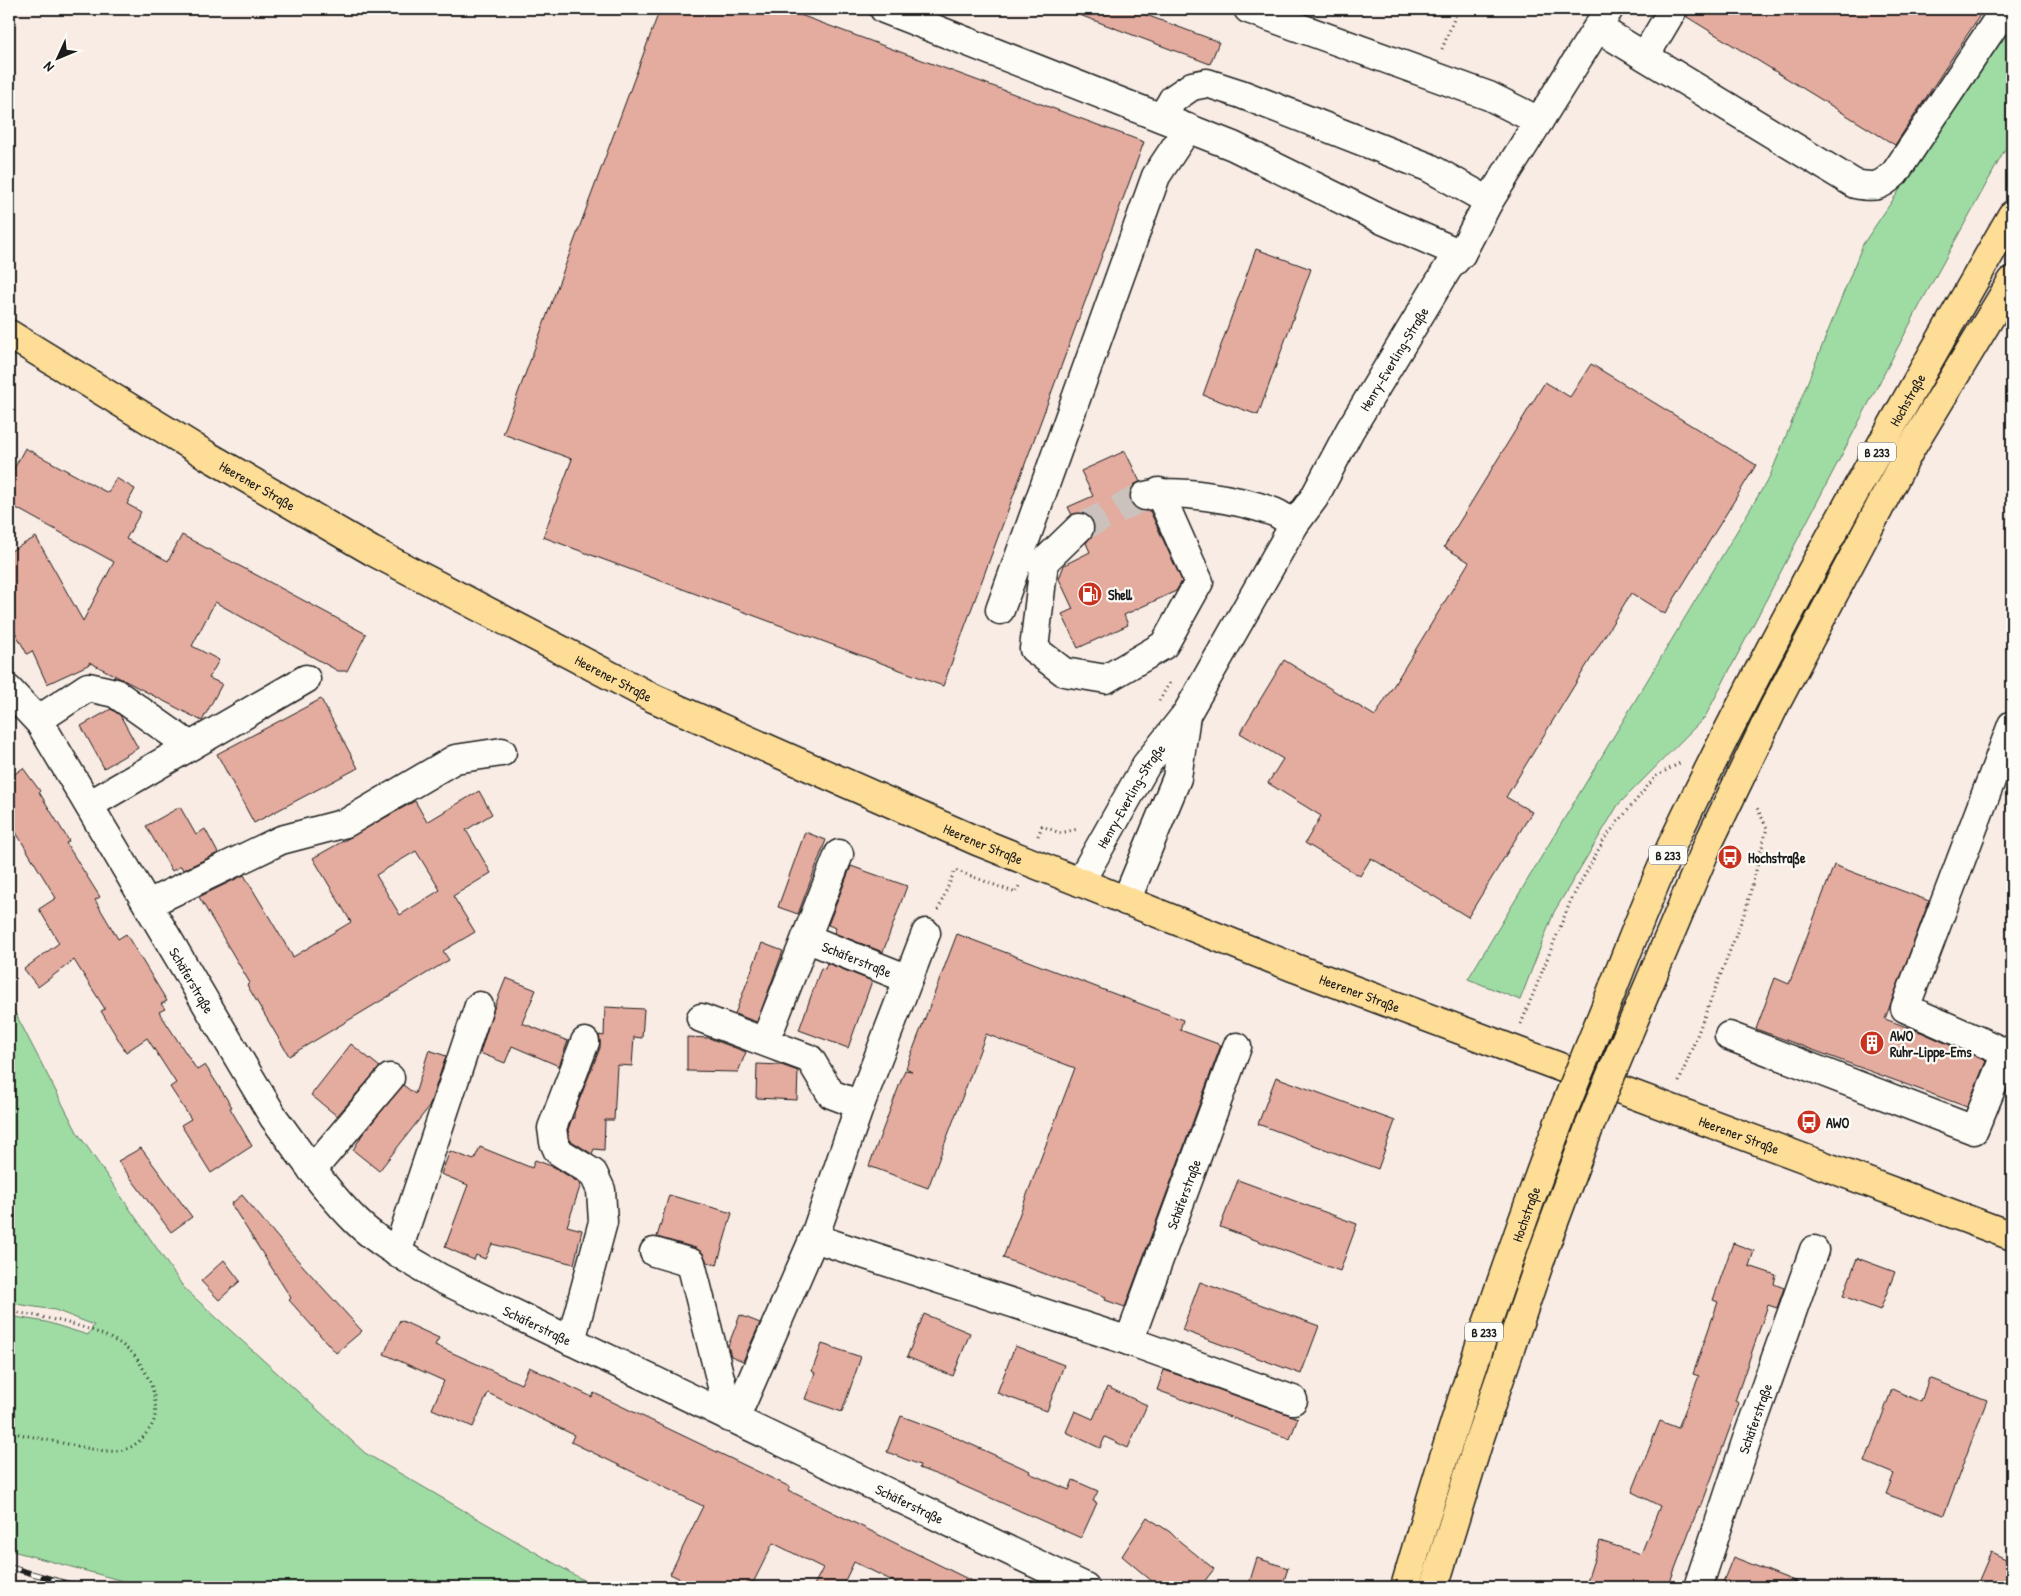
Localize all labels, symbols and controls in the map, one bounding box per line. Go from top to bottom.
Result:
north arrow [32,32,82,82]
text: N [38,58,58,77]
street label: Henry-Everling-Straße [1354,303,1432,414]
street label: Hochstraße [1884,369,1929,429]
road number: B 233 [1858,442,1896,462]
street label: Heerener Straße [217,455,299,514]
fuel station icon: Shell [1077,581,1103,607]
place label: Shell [1108,585,1133,604]
street label: Heerener Straße [572,650,656,706]
street label: Henry-Everling-Straße [1092,739,1169,851]
street label: Heerener Straße [941,818,1026,868]
bus stop icon: Hochstraße [1717,844,1743,870]
road number: B 233 [1649,846,1687,864]
place label: Hochstraße [1748,848,1806,869]
street label: Schäferstraße [819,936,895,981]
street label: Schäferstraße [165,944,219,1017]
street label: Heerener Straße [1317,969,1403,1016]
place label: AWO Ruhr-Lippe-Ems [1890,1026,1972,1063]
building icon: AWO Ruhr-Lippe-Ems [1859,1030,1885,1056]
bus stop icon: AWO [1796,1109,1822,1135]
street label: Heerener Straße [1696,1110,1783,1158]
place label: AWO [1826,1113,1849,1132]
street label: Schäferstraße [1161,1156,1205,1232]
street label: Hochstraße [1507,1183,1544,1244]
street label: Schäferstraße [500,1300,575,1349]
road number: B 233 [1465,1322,1503,1341]
street label: Schäferstraße [1733,1380,1776,1456]
street label: Schäferstraße [873,1479,947,1528]

